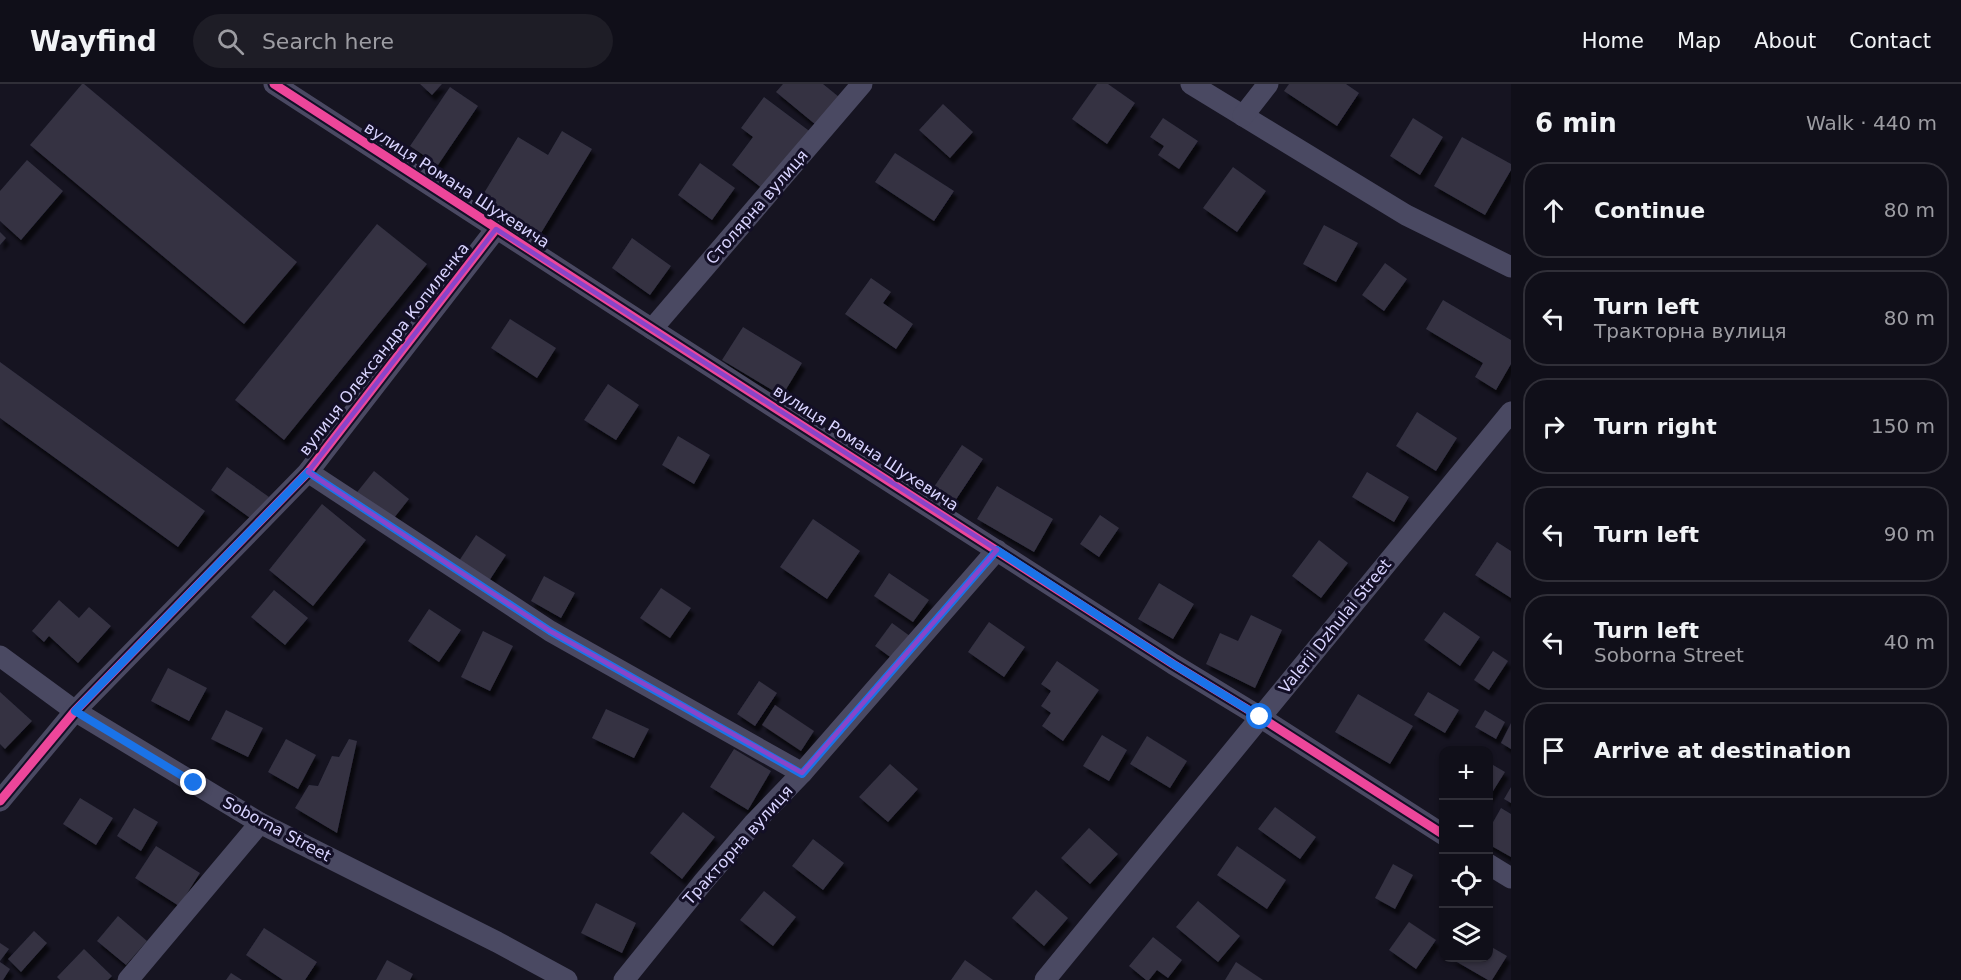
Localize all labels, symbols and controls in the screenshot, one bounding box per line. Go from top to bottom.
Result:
search box [193,14,613,68]
text: Wayfind [30,25,157,58]
icon: search [214,25,247,58]
text: Search here [262,29,394,54]
text: Home [1582,29,1644,53]
text: Map [1677,29,1721,53]
text: About [1754,29,1816,53]
text: Contact [1849,29,1931,53]
text: 6 min [1535,108,1617,138]
text: Walk · 440 m [1806,111,1937,135]
street label: вулиця Романа Шухевича [361,118,553,252]
street label: Столярна вулиця [702,146,812,268]
icon: ahead [1537,194,1570,227]
text: Continue [1594,198,1705,223]
text: 80 m [1884,198,1935,222]
street label: вулиця Олександра Копиленка [295,239,473,459]
text: Turn left [1594,294,1699,319]
icon: left [1537,302,1570,335]
text: 80 m [1884,306,1935,330]
text: Тракторна вулиця [1594,319,1787,343]
street label: вулиця Романа Шухевича [770,381,962,515]
icon: right [1537,410,1570,443]
text: Turn right [1594,414,1717,439]
text: 150 m [1871,414,1935,438]
icon: left [1537,518,1570,551]
text: Turn left [1594,522,1699,547]
text: 90 m [1884,522,1935,546]
street label: Valerii Dzhulai Street [1275,555,1395,697]
text: Turn left [1594,618,1699,643]
icon: left [1537,626,1570,659]
text: 40 m [1884,630,1935,654]
text: Soborna Street [1594,643,1744,667]
route start [1246,703,1272,729]
icon: arrive [1537,734,1570,767]
text: Arrive at destination [1594,738,1851,763]
map controls [1439,746,1493,962]
button: + [1439,746,1493,800]
route end [180,769,206,795]
street label: Тракторна вулиця [679,781,797,909]
street label: Soborna Street [220,792,334,866]
button: − [1439,800,1493,854]
button: locate [1439,854,1493,908]
button: layers [1439,908,1493,962]

